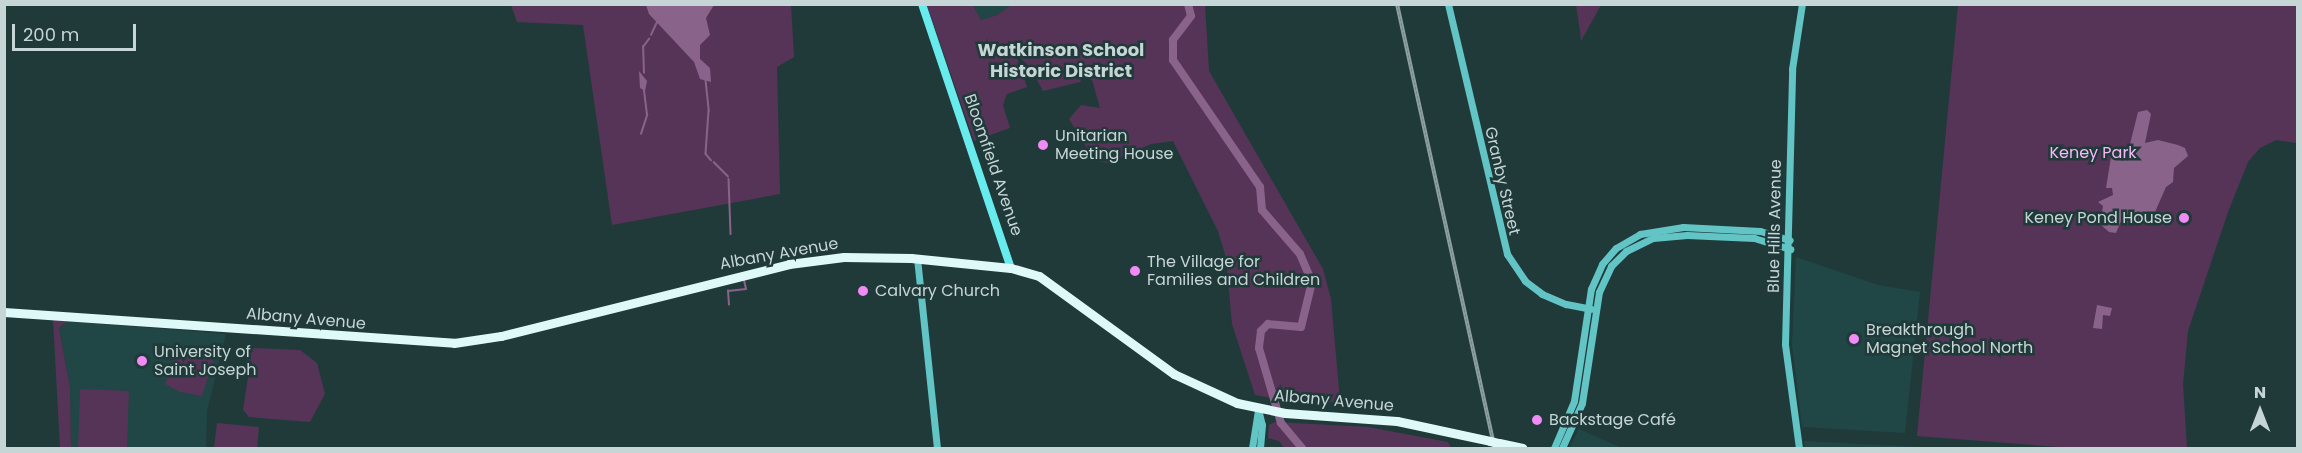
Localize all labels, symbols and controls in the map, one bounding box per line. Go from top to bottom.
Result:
scale bar [15,12,140,50]
text: 200 m [23,22,79,47]
district label: Watkinson School Historic District [978,40,1144,82]
street label: Bloomfield Avenue [960,91,1026,239]
street label: Granby Street [1480,125,1524,237]
place label: Unitarian Meeting House [1055,126,1174,164]
marker: Unitarian Meeting House [1036,138,1050,152]
park label: Keney Park [2049,143,2137,163]
street label: Blue Hills Avenue [1764,159,1786,293]
place label: Keney Pond House [2024,208,2172,228]
marker: Keney Pond House [2177,211,2191,225]
street label: Albany Avenue [718,234,840,274]
place label: The Village for Families and Children [1147,252,1320,290]
marker: The Village for Families and Children [1128,264,1142,278]
place label: Calvary Church [875,281,1000,301]
marker: Calvary Church [856,284,870,298]
street label: Albany Avenue [245,304,367,334]
place label: Breakthrough Magnet School North [1866,320,2033,358]
marker: Breakthrough Magnet School North [1847,332,1861,346]
place label: University of Saint Joseph [154,342,257,380]
marker: University of Saint Joseph [135,354,149,368]
north arrow [2230,381,2290,441]
text: N [2254,381,2266,404]
street label: Albany Avenue [1273,386,1395,416]
place label: Backstage Café [1549,410,1676,430]
marker: Backstage Café [1530,413,1544,427]

